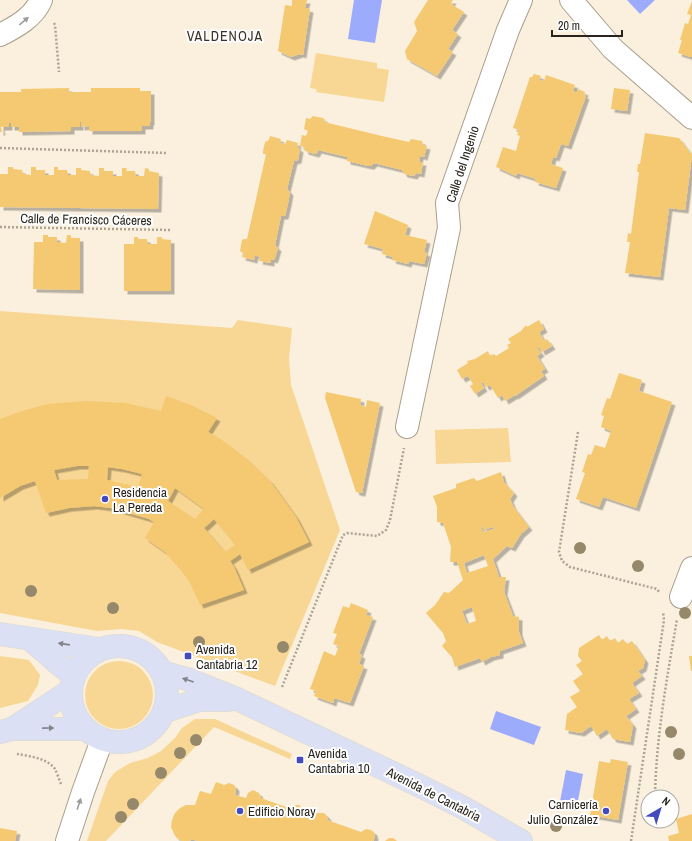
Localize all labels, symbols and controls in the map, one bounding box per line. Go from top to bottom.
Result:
scale bar [552,12,622,38]
one-way arrow [18,16,29,25]
text: 20 m [558,18,580,34]
district label: VALDENOJA [187,27,263,45]
street label: Calle del Ingenio [442,123,483,205]
street label: Calle de Francisco Cáceres [20,210,152,229]
place label: Residencia La Pereda [113,484,167,516]
marker: Residencia La Pereda [100,494,110,504]
one-way arrow [58,641,71,647]
place label: Avenida Cantabria 12 [195,641,258,673]
marker: Avenida Cantabria 12 [183,651,193,661]
one-way arrow [181,676,193,682]
one-way arrow [42,725,55,731]
place label: Avenida Cantabria 10 [307,745,370,777]
marker: Avenida Cantabria 10 [295,755,305,765]
street label: Avenida de Cantabria [383,763,484,826]
north arrow [640,789,680,829]
text: N [659,794,673,809]
place label: Carnicería Julio González [527,796,598,828]
one-way arrow [76,798,82,810]
place label: Edificio Noray [248,803,316,820]
marker: Edificio Noray [235,806,245,816]
marker: Carnicería Julio González [601,806,611,816]

